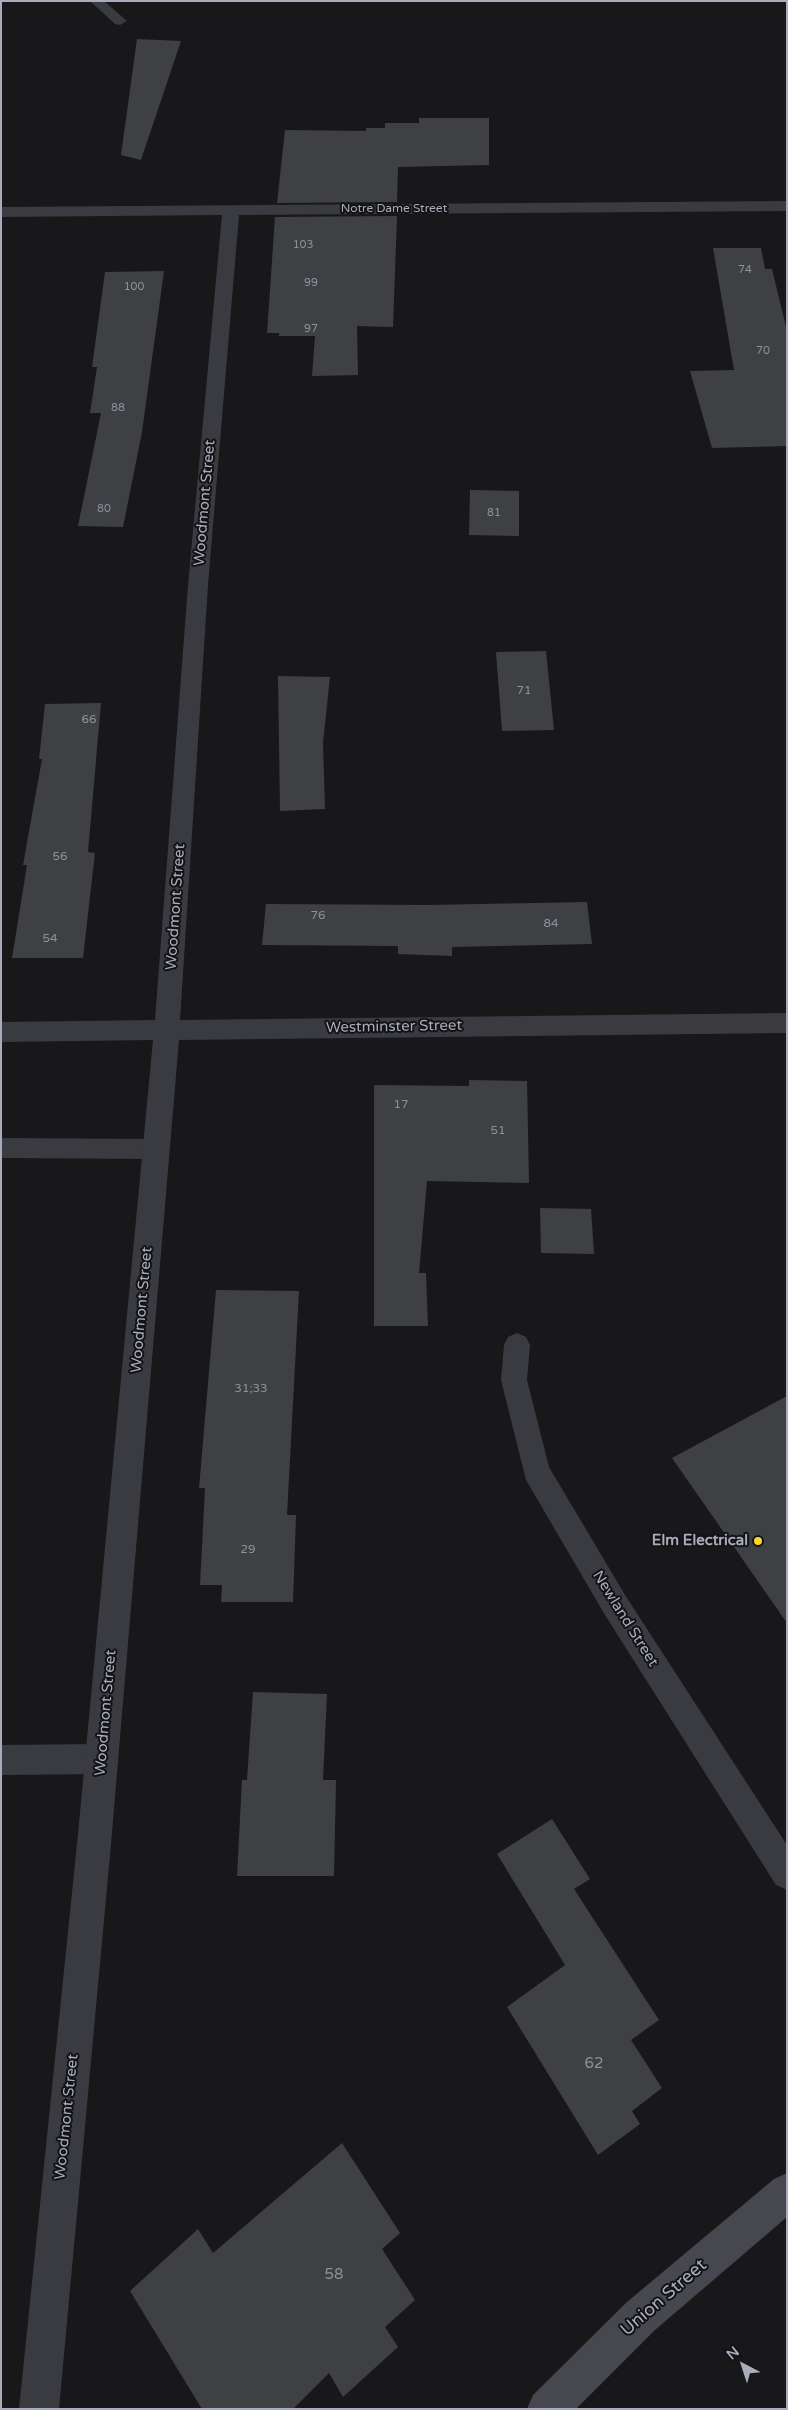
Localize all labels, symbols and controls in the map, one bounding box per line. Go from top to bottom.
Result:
street label: Notre Dame Street [341,202,447,216]
house number: 103 [293,238,313,252]
house number: 74 [738,263,752,277]
house number: 99 [304,276,318,290]
house number: 100 [124,280,144,294]
house number: 97 [304,322,318,336]
house number: 70 [756,344,770,358]
house number: 88 [111,401,125,415]
street label: Woodmont Street [191,439,219,567]
house number: 80 [97,502,111,516]
house number: 81 [487,506,501,520]
house number: 71 [516,684,532,698]
house number: 66 [81,713,97,727]
street label: Woodmont Street [163,843,189,971]
house number: 56 [52,850,68,864]
house number: 76 [310,909,326,923]
house number: 84 [543,917,559,931]
house number: 54 [42,932,58,946]
street label: Westminster Street [326,1017,462,1037]
house number: 17 [393,1098,409,1112]
house number: 51 [490,1124,506,1138]
street label: Woodmont Street [128,1246,156,1374]
house number: 31;33 [234,1382,268,1396]
place label: Elm Electrical [652,1532,748,1550]
marker: Elm Electrical [752,1535,764,1547]
house number: 29 [240,1543,256,1557]
street label: Newland Street [588,1568,662,1670]
street label: Woodmont Street [92,1649,120,1777]
street label: Woodmont Street [51,2053,83,2181]
house number: 62 [585,2055,603,2073]
street label: Union Street [617,2255,711,2341]
house number: 58 [325,2266,343,2284]
north arrow [718,2340,768,2390]
text: N [723,2343,743,2363]

